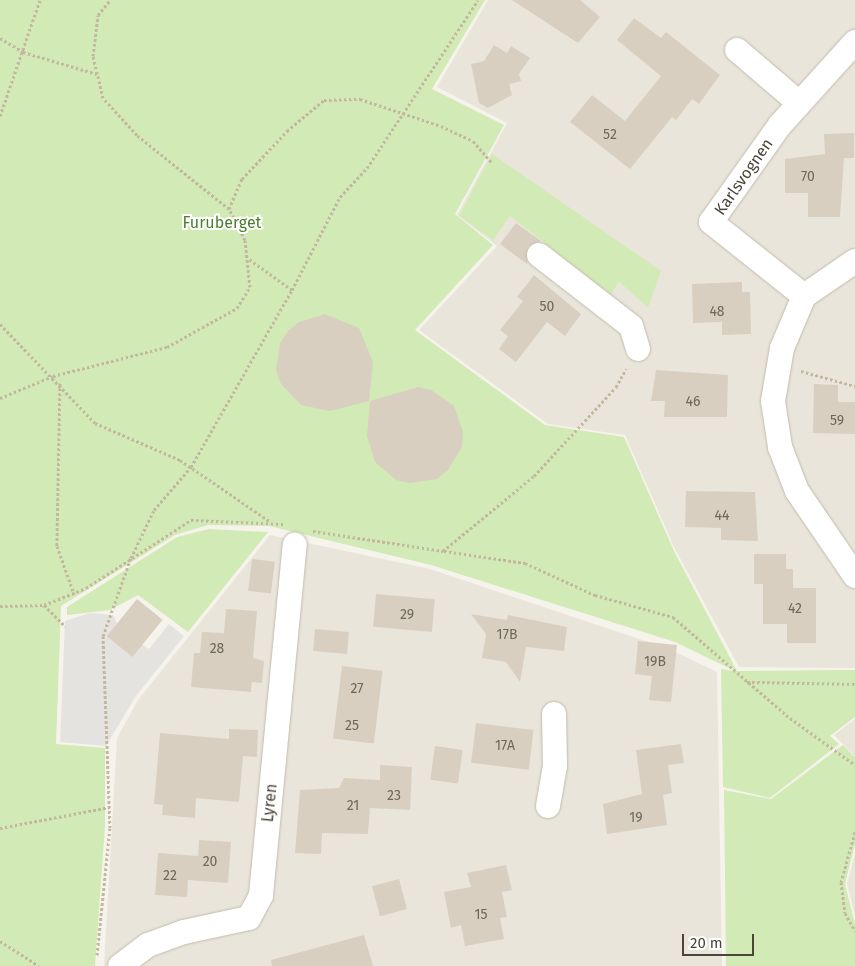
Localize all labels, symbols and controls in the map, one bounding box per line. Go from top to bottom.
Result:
house number: 52 [603,127,617,143]
street label: Karlsvognen [711,135,777,219]
house number: 70 [801,169,815,185]
park label: Furuberget [183,213,261,233]
house number: 50 [540,299,554,315]
house number: 48 [709,304,725,320]
house number: 46 [686,394,700,410]
house number: 59 [830,413,844,429]
house number: 44 [715,508,729,524]
house number: 42 [788,601,802,617]
house number: 29 [400,607,414,623]
house number: 17B [497,627,517,643]
house number: 28 [210,641,224,657]
house number: 19B [644,654,666,670]
house number: 27 [350,681,364,697]
house number: 25 [345,718,359,734]
house number: 17A [495,738,515,754]
street label: Lyren [258,783,282,823]
house number: 23 [387,788,401,804]
house number: 21 [347,798,359,814]
house number: 19 [629,810,643,826]
house number: 20 [203,854,217,870]
house number: 22 [163,868,177,884]
house number: 15 [474,907,488,923]
scale bar [685,924,758,956]
text: 20 m [690,934,723,952]

